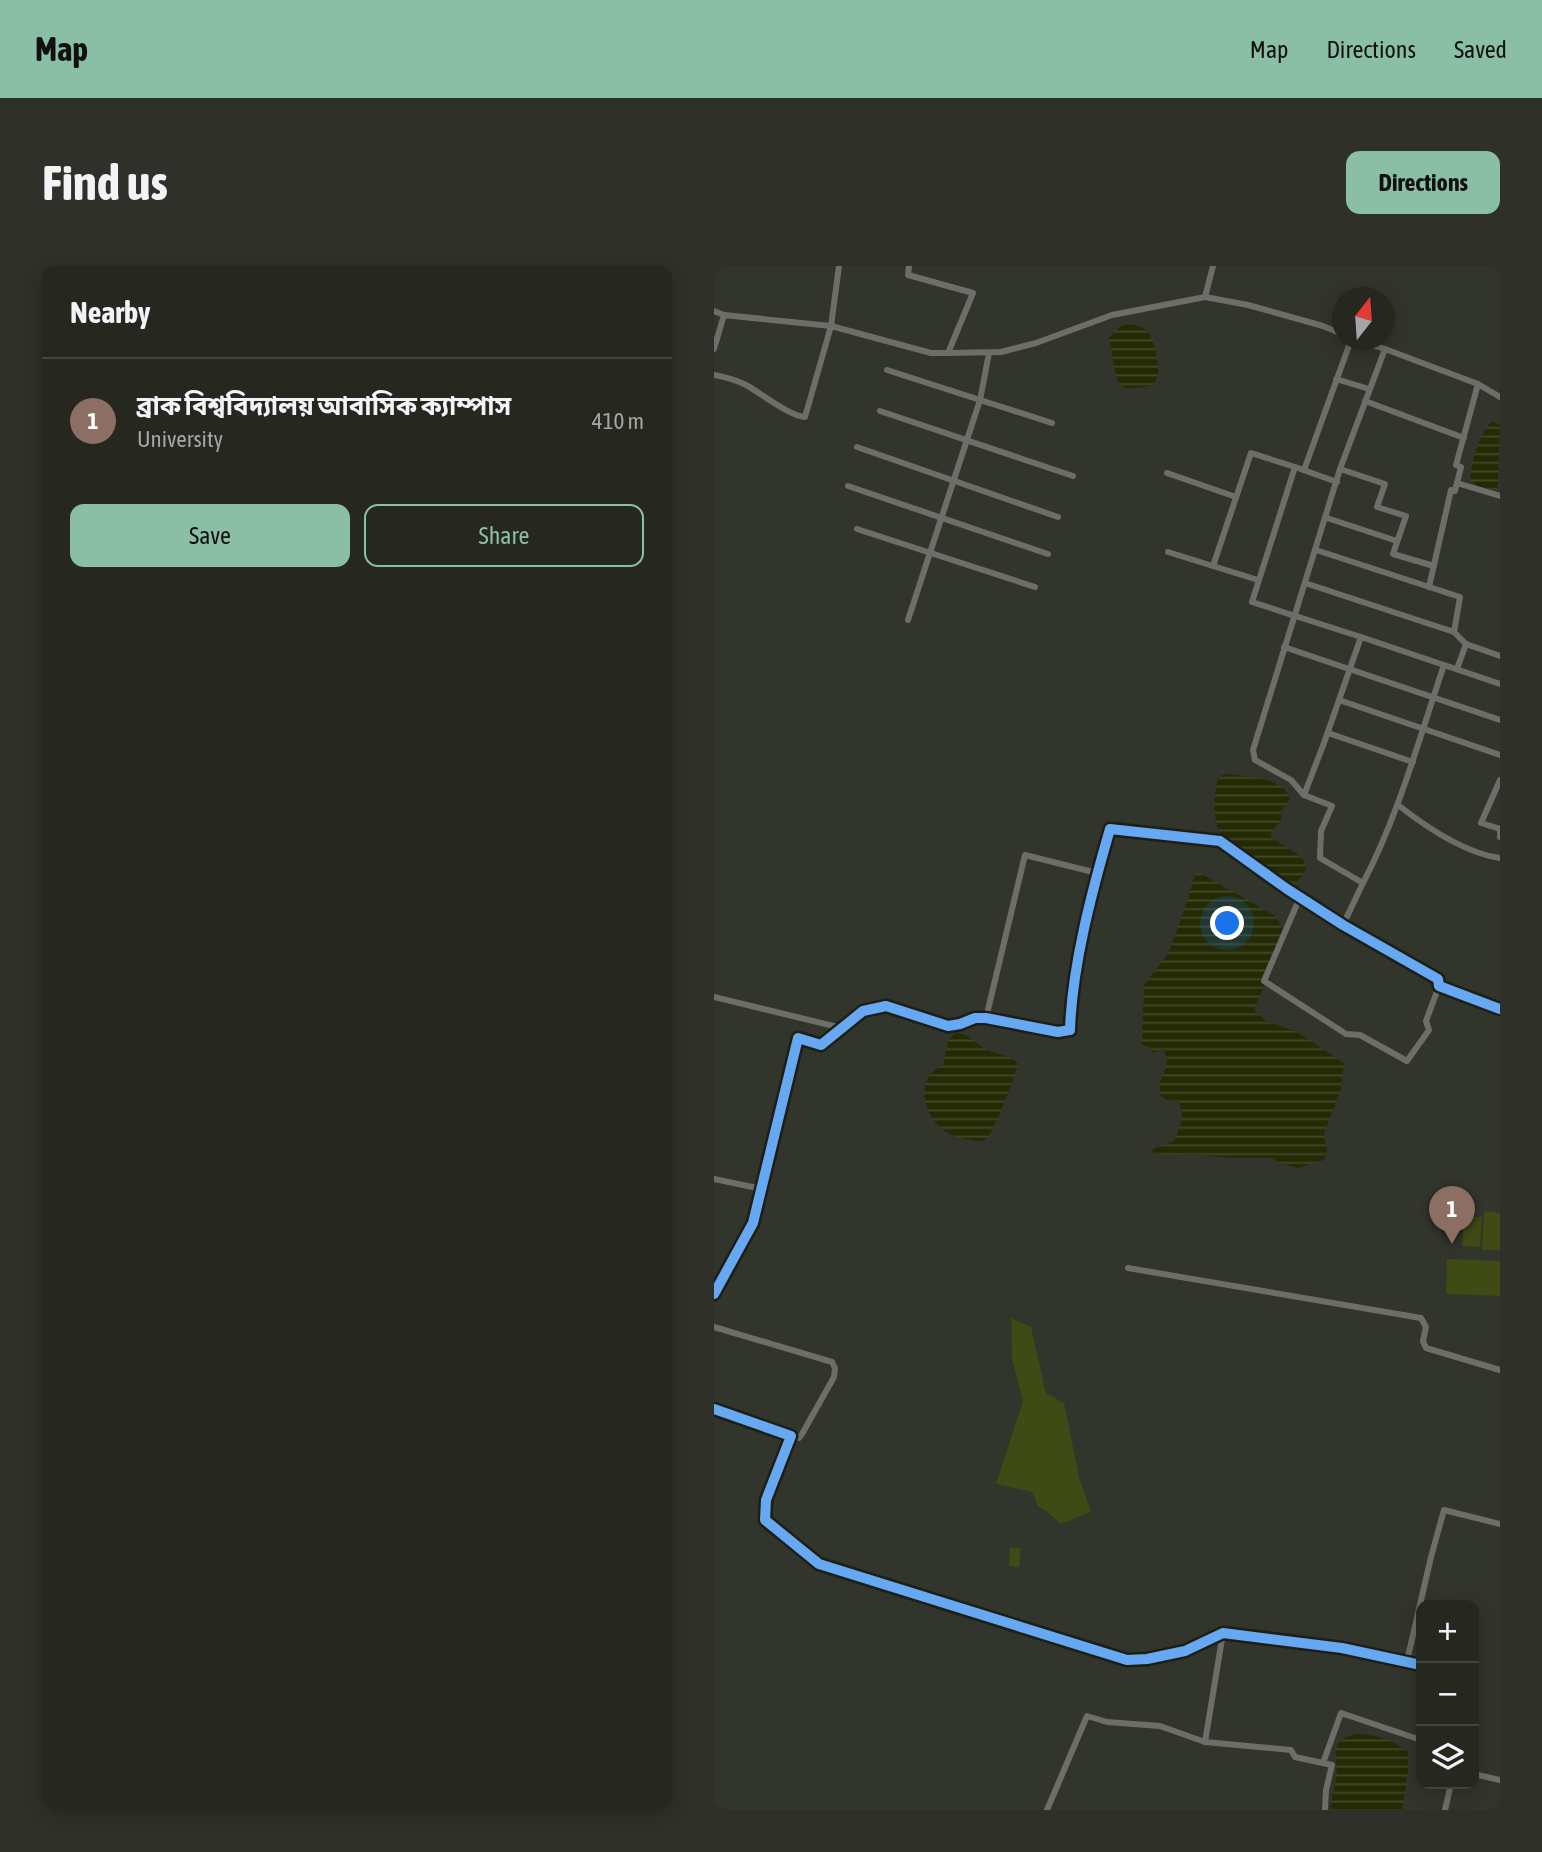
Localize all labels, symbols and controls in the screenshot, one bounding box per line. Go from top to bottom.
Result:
text: Map [35,30,88,68]
text: Map [1250,36,1288,63]
text: Directions [1326,36,1416,63]
text: Saved [1454,36,1507,63]
button: Directions [1346,151,1500,214]
text: Find us [42,154,168,210]
north arrow [1332,287,1395,350]
text: Nearby [70,295,150,329]
text: ব্রাক বিশ্ববিদ্যালয় আবাসিক ক্যাম্পাস [137,391,511,421]
text: 1 [88,408,98,434]
text: 410 m [592,408,644,434]
text: University [137,426,223,452]
button: Save [70,504,350,567]
button: Share [364,504,644,567]
your location [1210,906,1244,940]
pin: 1 [1429,1186,1475,1244]
map controls [1416,1600,1479,1789]
button: + [1416,1600,1479,1663]
button: − [1416,1663,1479,1726]
button: layers [1416,1726,1479,1789]

